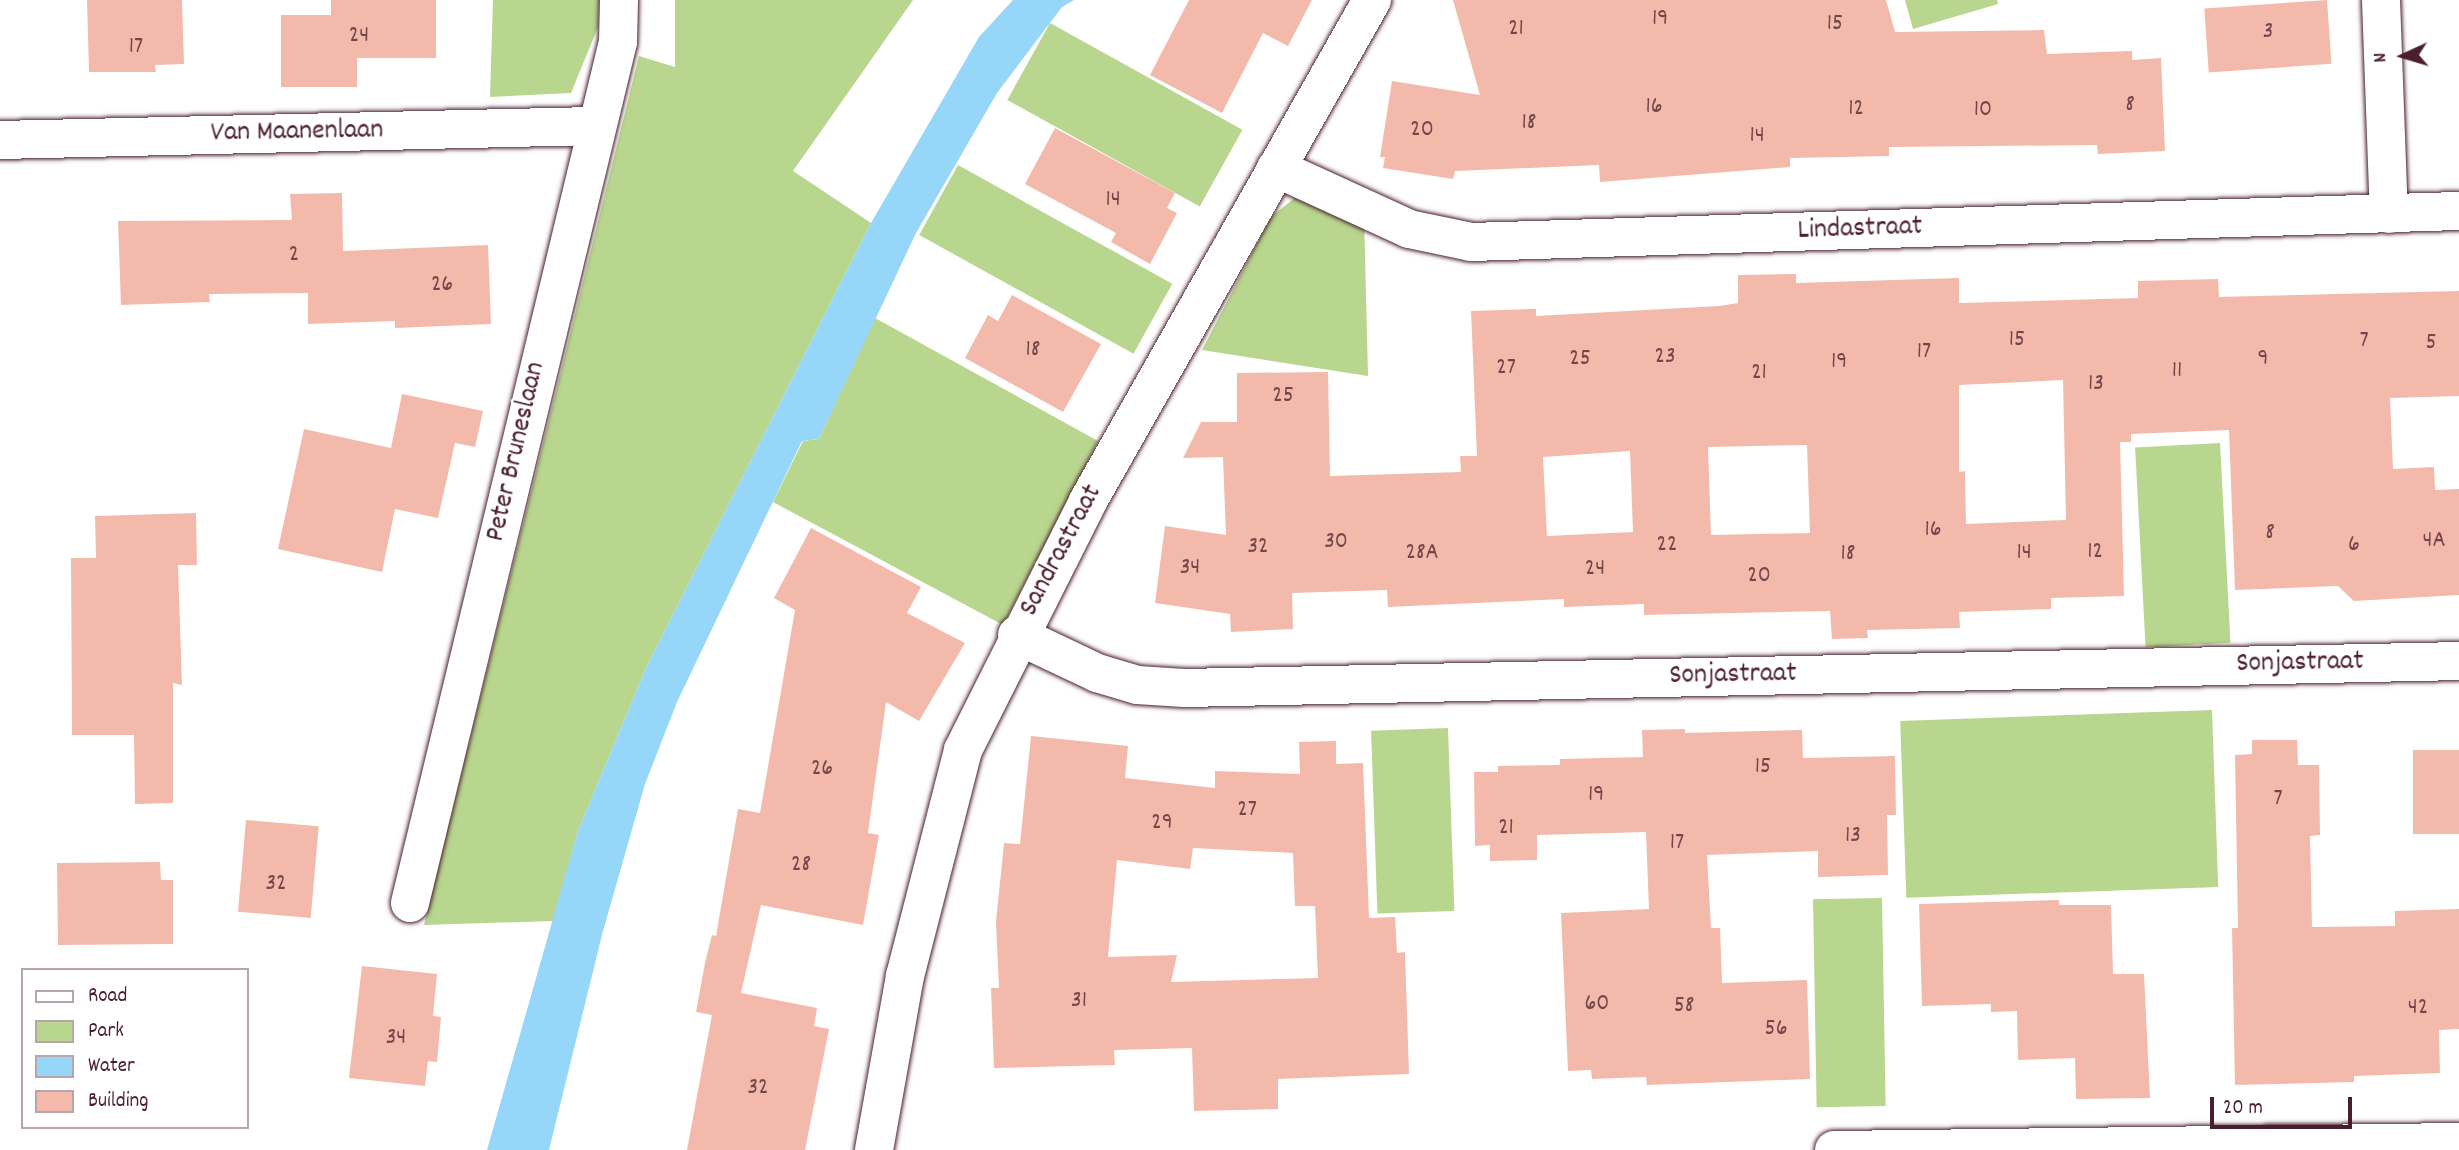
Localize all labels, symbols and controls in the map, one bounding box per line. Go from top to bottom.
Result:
house number: 19 [1652,6,1668,34]
house number: 15 [1827,11,1843,39]
house number: 21 [1508,16,1524,44]
house number: 3 [2263,19,2273,47]
north arrow [2368,21,2438,91]
house number: 24 [349,23,369,51]
house number: 17 [129,34,143,62]
text: N [2368,52,2395,63]
house number: 8 [2125,92,2135,120]
house number: 16 [1645,94,1663,122]
house number: 12 [1848,96,1864,124]
house number: 10 [1974,97,1992,125]
house number: 18 [1522,110,1536,138]
street label: Van Maanenlaan [210,115,384,151]
house number: 20 [1410,117,1434,145]
house number: 14 [1749,123,1765,151]
house number: 14 [1105,187,1121,215]
street label: Lindastraat [1797,211,1923,249]
house number: 2 [289,242,299,270]
house number: 26 [431,272,453,300]
house number: 15 [2009,327,2025,355]
house number: 7 [2359,328,2369,356]
house number: 5 [2425,330,2437,358]
house number: 18 [1026,337,1040,365]
house number: 17 [1917,339,1931,367]
house number: 23 [1654,344,1676,372]
house number: 25 [1569,346,1591,374]
house number: 9 [2258,346,2268,374]
house number: 19 [1831,349,1847,377]
house number: 27 [1496,355,1516,383]
house number: 11 [2172,358,2182,386]
street label: Peter Bruneslaan [480,359,554,545]
house number: 21 [1751,360,1767,388]
house number: 13 [2088,371,2104,399]
house number: 25 [1272,383,1294,411]
street label: Sandrastraat [1013,479,1111,623]
house number: 16 [1924,517,1942,545]
house number: 8 [2265,520,2275,548]
house number: 4A [2422,528,2446,556]
house number: 30 [1324,529,1348,557]
house number: 22 [1657,532,1677,560]
house number: 6 [2348,532,2360,560]
house number: 32 [1247,534,1269,562]
house number: 12 [2087,539,2103,567]
house number: 28A [1405,540,1439,568]
house number: 14 [2016,540,2032,568]
house number: 18 [1841,541,1855,569]
house number: 34 [1180,555,1200,583]
house number: 24 [1585,556,1605,584]
house number: 20 [1747,563,1771,591]
street label: Sonjastraat [2236,646,2364,682]
street label: Sonjastraat [1669,658,1797,694]
house number: 15 [1755,754,1771,782]
house number: 26 [811,756,833,784]
house number: 19 [1588,782,1604,810]
house number: 7 [2273,786,2283,814]
house number: 27 [1237,797,1257,825]
house number: 29 [1151,810,1173,838]
house number: 21 [1498,815,1514,843]
house number: 13 [1845,823,1861,851]
house number: 17 [1670,830,1684,858]
house number: 28 [791,852,811,880]
house number: 32 [265,871,287,899]
legend [21,968,248,1129]
text: Road [88,982,127,1012]
house number: 31 [1071,988,1087,1016]
house number: 60 [1585,991,1609,1019]
house number: 58 [1674,993,1694,1021]
house number: 42 [2408,995,2428,1023]
house number: 56 [1765,1016,1787,1044]
text: Park [88,1017,124,1047]
house number: 34 [386,1025,406,1053]
text: Water [88,1052,135,1082]
house number: 32 [747,1075,769,1103]
scale bar [2214,1084,2356,1128]
text: Building [88,1087,148,1117]
text: 20 m [2223,1094,2263,1124]

